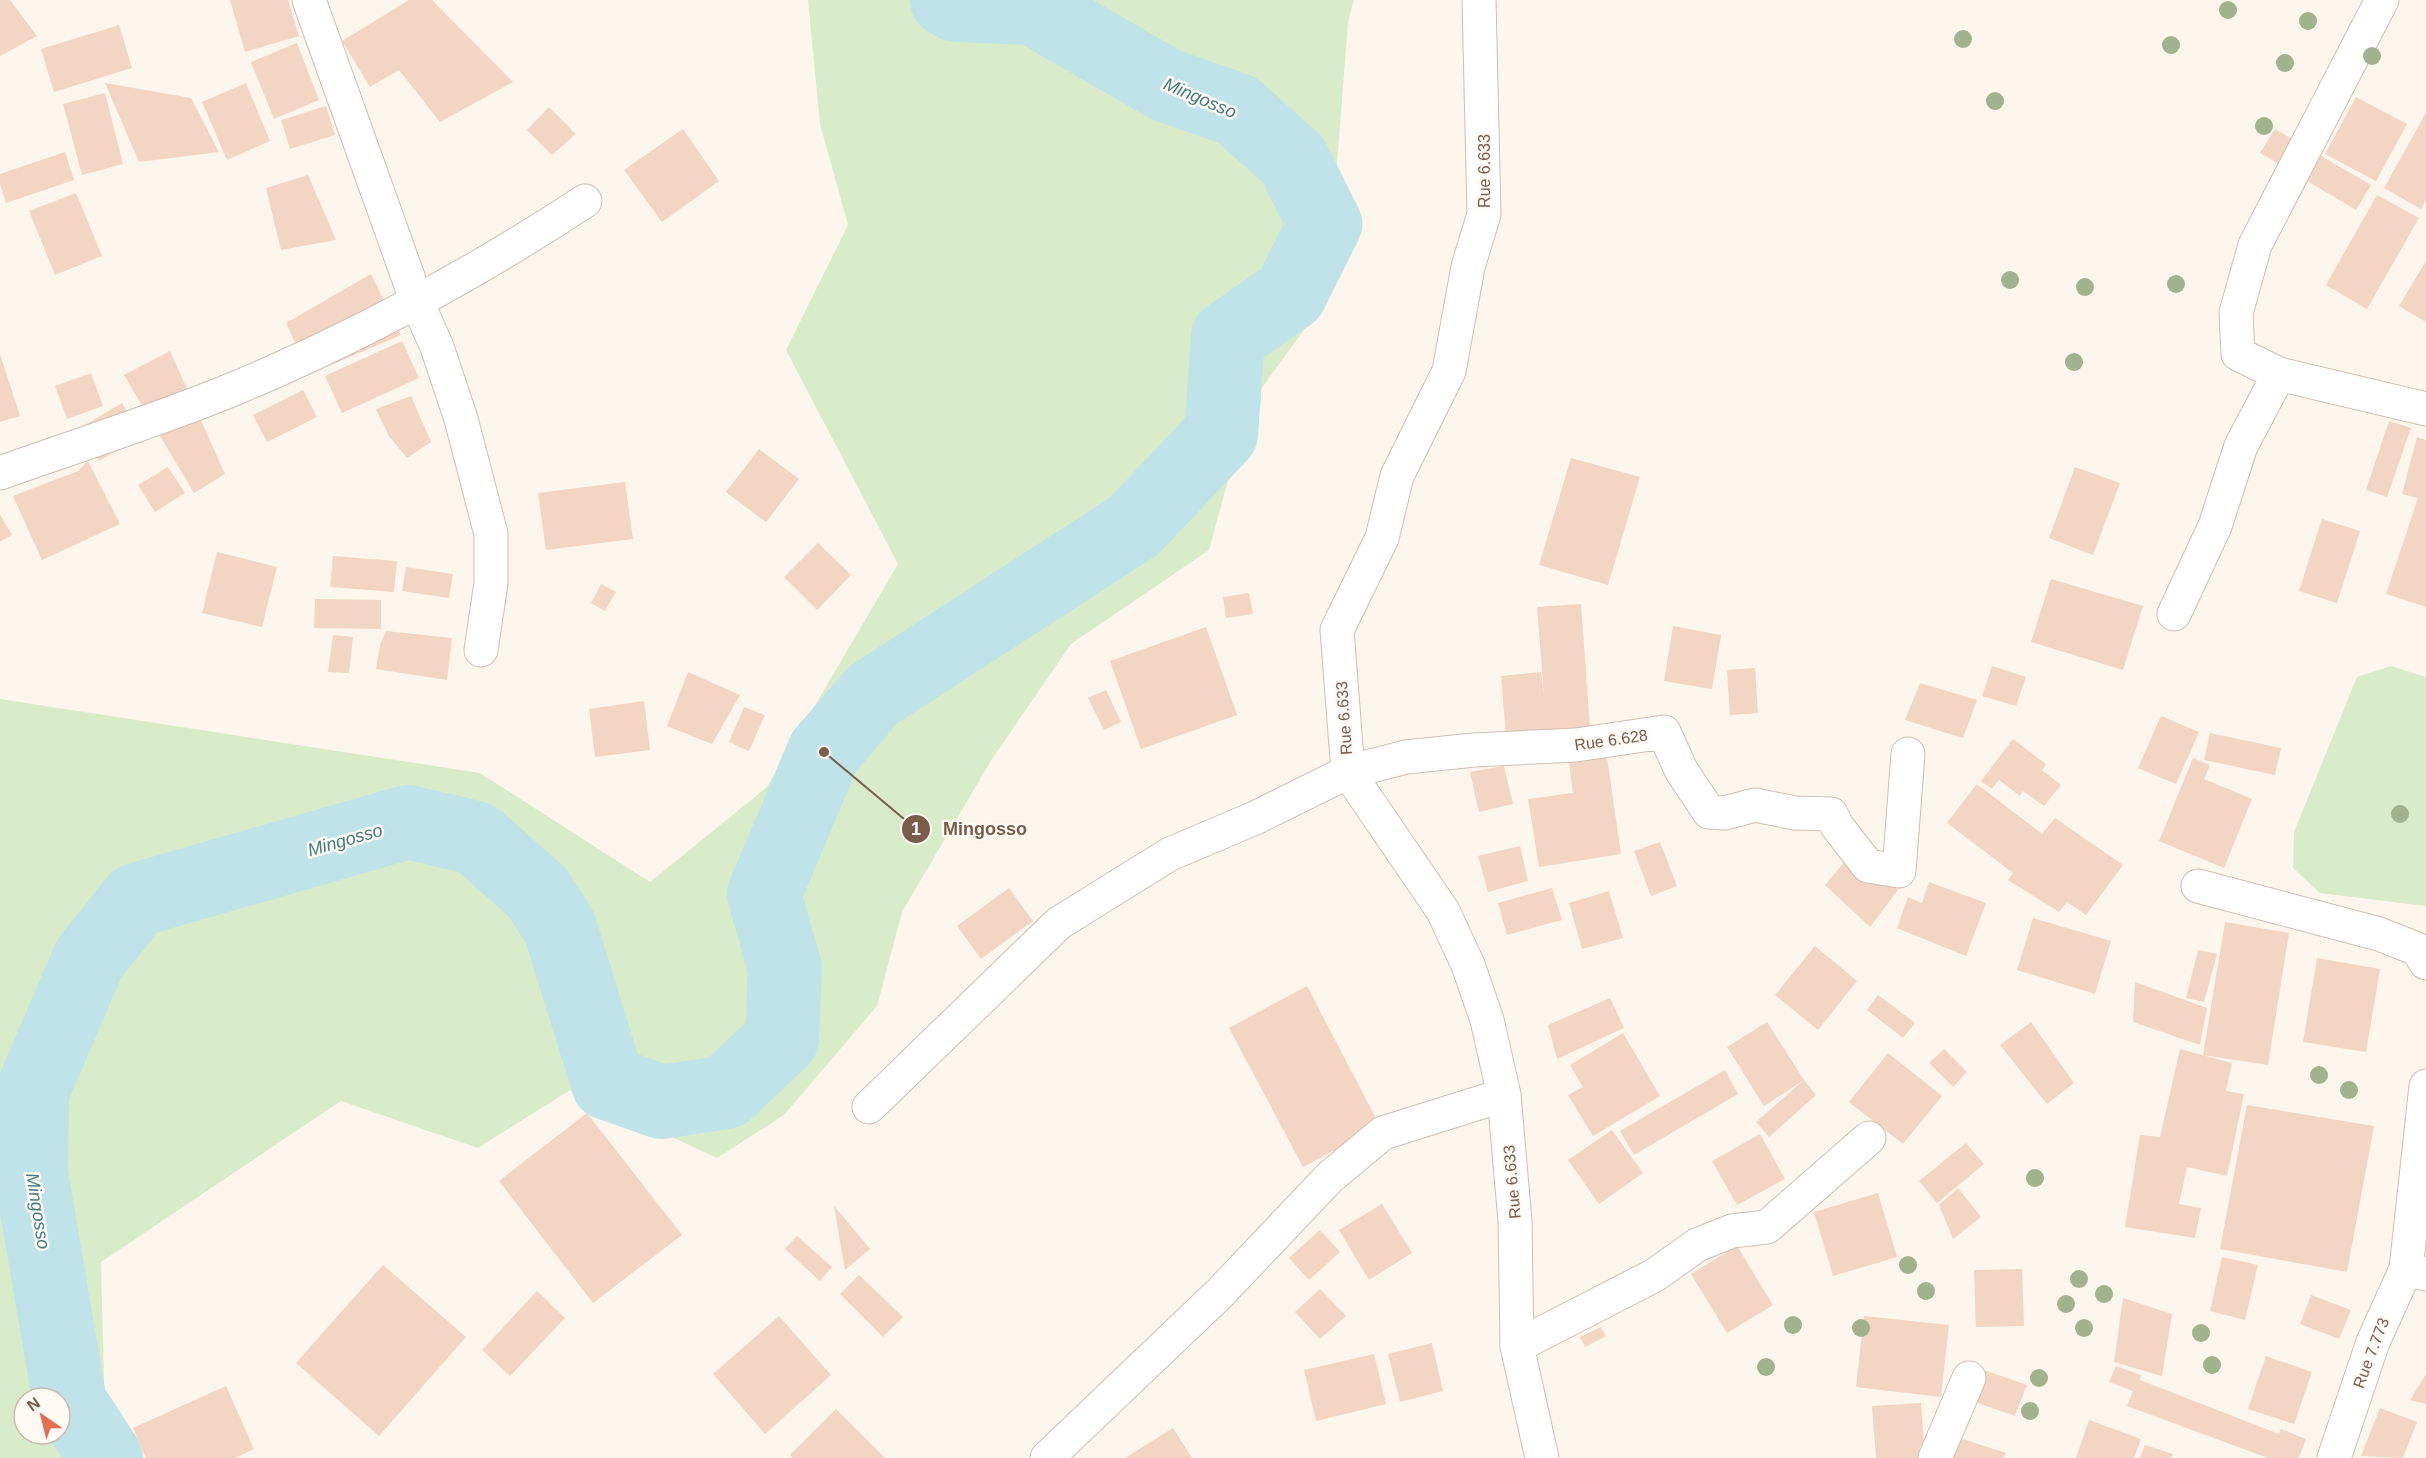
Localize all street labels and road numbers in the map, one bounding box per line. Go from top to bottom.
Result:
street label: Rue 6.633 [1476,134,1493,208]
street label: Rue 6.633 [1333,680,1355,755]
street label: Rue 6.628 [1573,726,1649,754]
street label: Rue 6.633 [1500,1144,1524,1220]
street label: Rue 7.773 [2350,1315,2392,1391]

